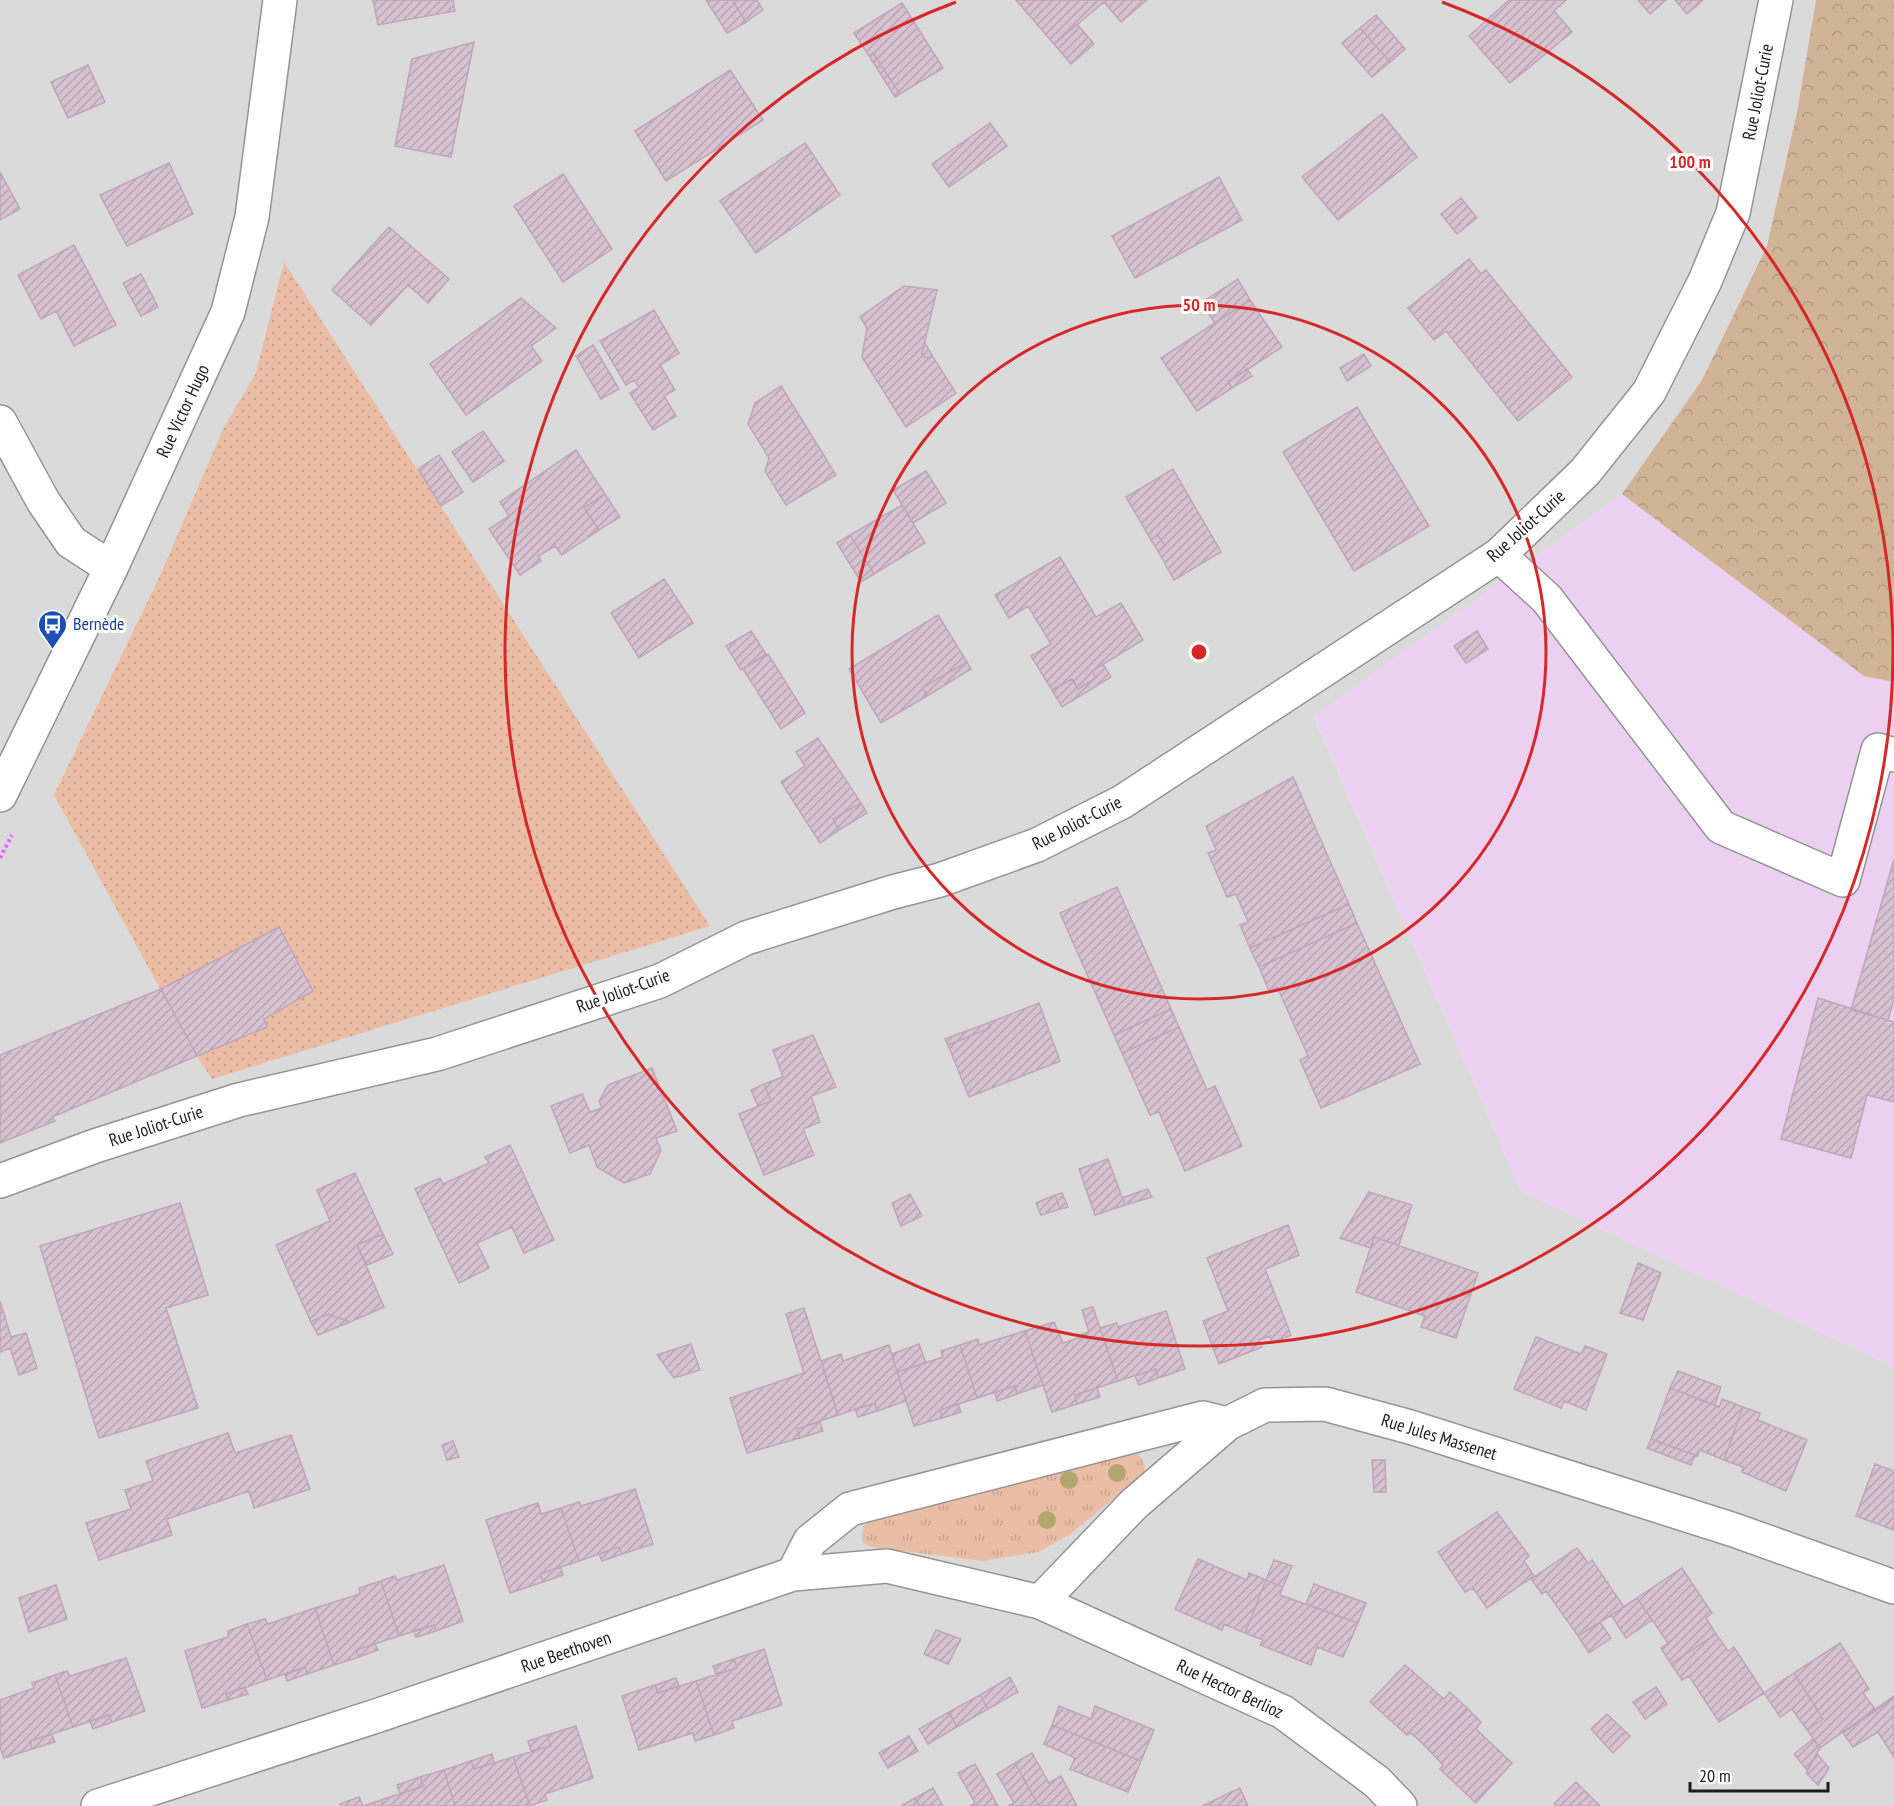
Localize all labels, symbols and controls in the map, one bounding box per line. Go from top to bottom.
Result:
street label: Rue Joliot-Curie [1737,42,1778,142]
text: 100 m [1669,150,1711,173]
text: 50 m [1183,293,1215,316]
street label: Rue Victor Hugo [151,360,214,461]
street label: Rue Joliot-Curie [1482,484,1570,567]
bus stop icon: Bernède [36,608,68,650]
place label: Bernède [73,612,124,635]
centre of rings [1189,642,1209,662]
street label: Rue Joliot-Curie [1028,790,1125,855]
street label: Rue Joliot-Curie [573,963,673,1018]
street label: Rue Joliot-Curie [106,1100,206,1152]
street label: Rue Jules Massenet [1378,1408,1500,1465]
street label: Rue Beethoven [518,1625,614,1678]
street label: Rue Hector Berlioz [1173,1654,1287,1723]
scale bar [1690,1755,1828,1793]
text: 20 m [1699,1764,1731,1787]

